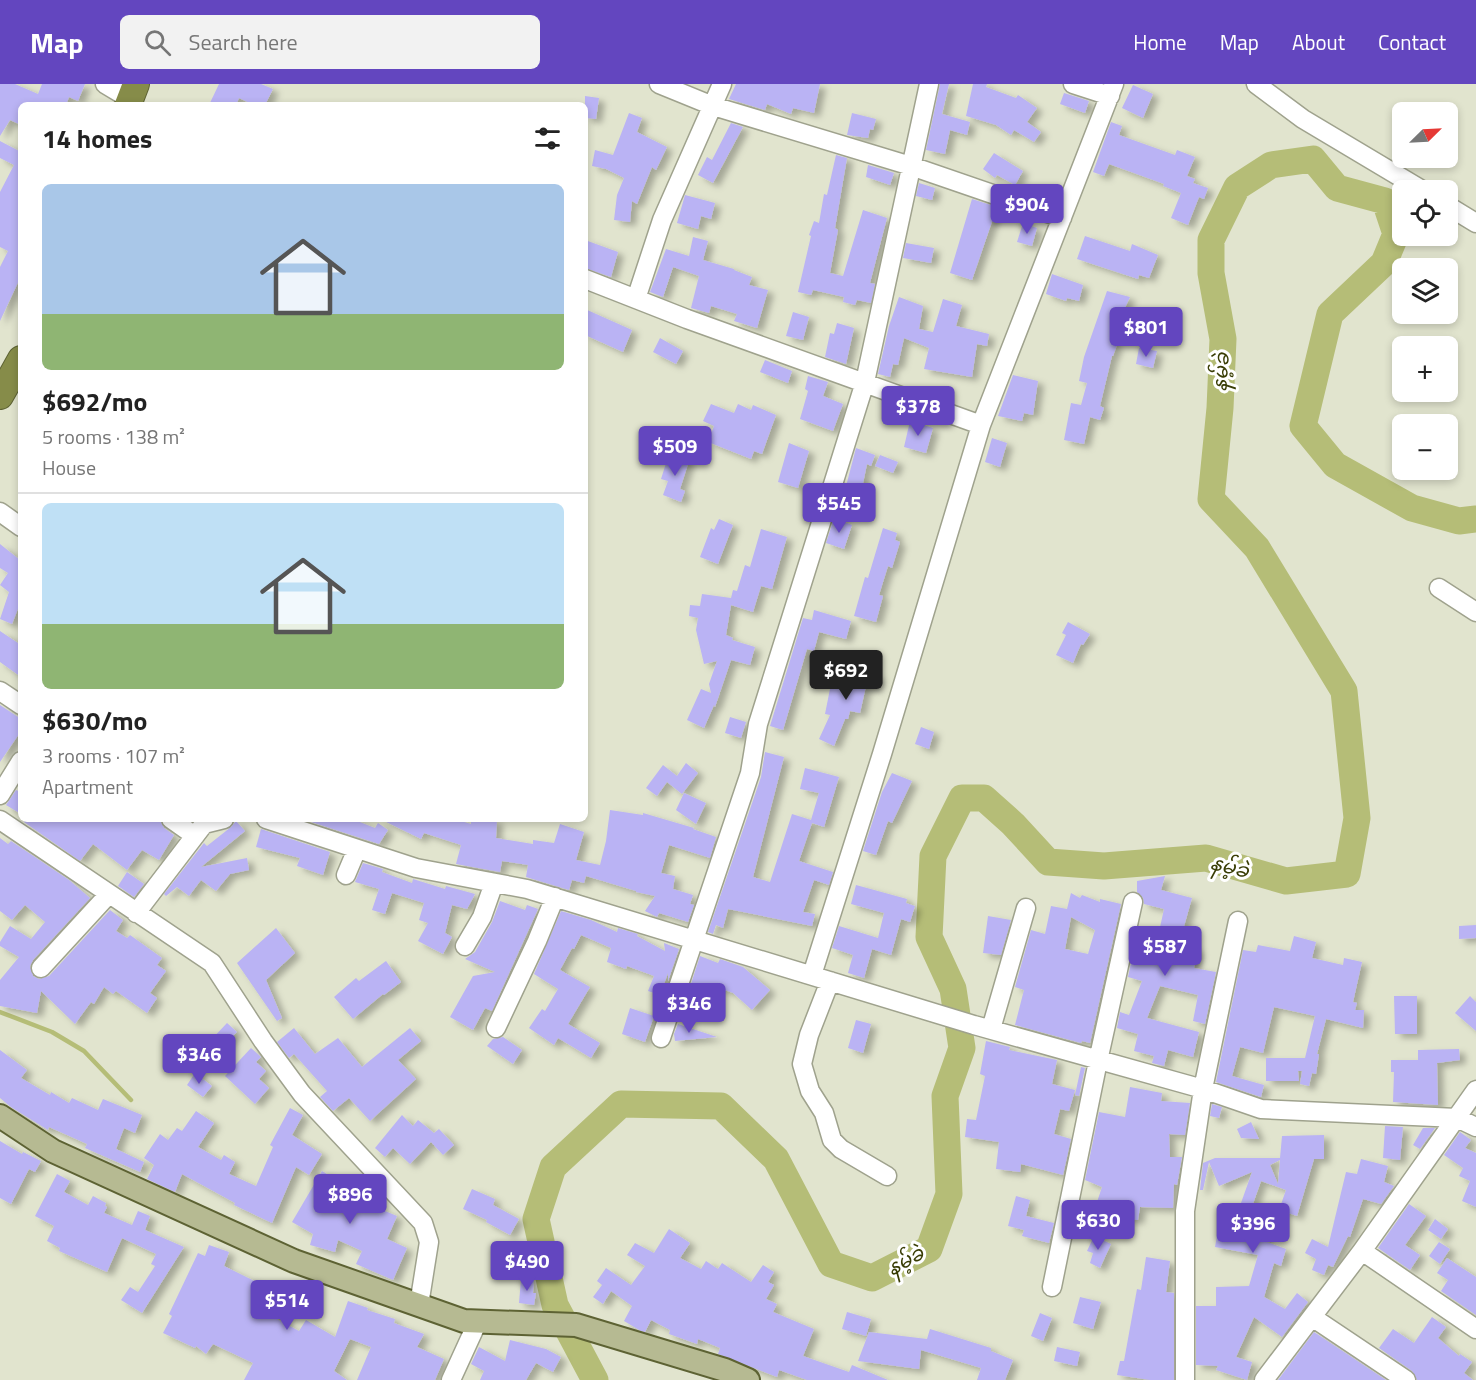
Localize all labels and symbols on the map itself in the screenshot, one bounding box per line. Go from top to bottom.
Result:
north arrow [1392,102,1458,168]
pin: $904 [991,184,1063,235]
pin: $801 [1110,307,1182,358]
water label: နမ့်ခဲ [1203,350,1239,392]
pin: $378 [882,386,954,437]
pin: $509 [639,426,711,477]
pin: $545 [803,483,875,534]
pin: $692 [810,650,882,701]
water label: နမ့်ခဲ [1207,846,1254,888]
pin: $587 [1129,926,1201,977]
pin: $346 [653,983,725,1034]
pin: $346 [163,1034,235,1085]
pin: $896 [314,1174,386,1225]
pin: $630 [1062,1200,1134,1251]
pin: $396 [1217,1203,1289,1254]
water label: နမ့်ခဲ [881,1236,932,1285]
pin: $490 [491,1241,563,1292]
pin: $514 [251,1280,323,1331]

